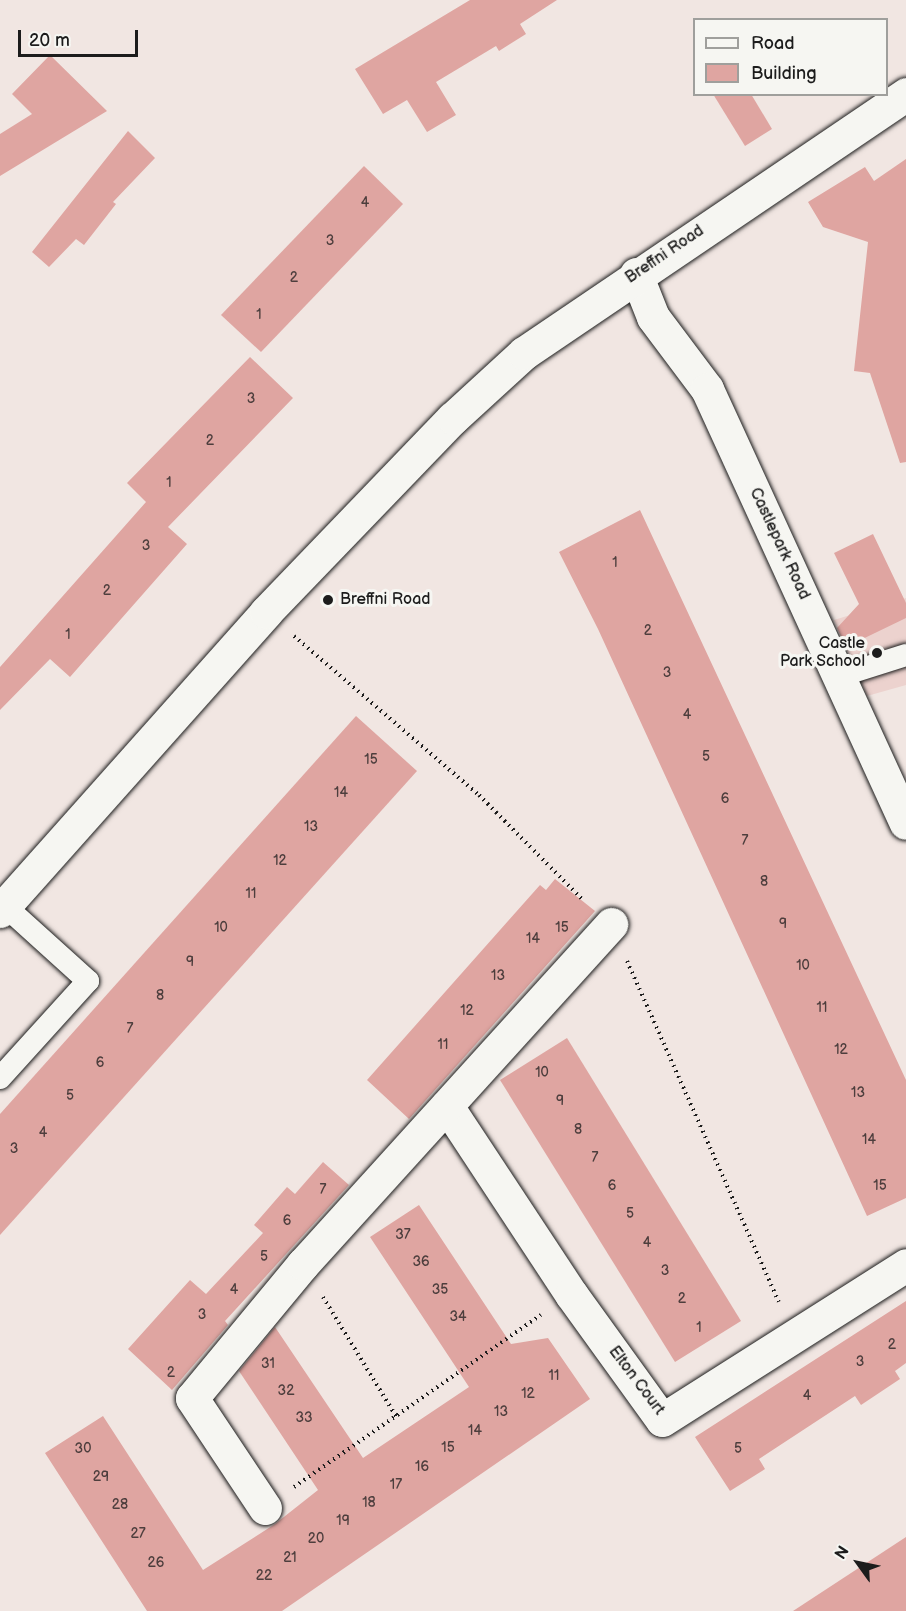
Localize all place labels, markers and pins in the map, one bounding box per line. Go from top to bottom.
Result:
place label: Breffni Road [340,590,430,610]
marker: Breffni Road [321,593,335,607]
place label: Castle Park School [780,634,865,672]
marker: Castle Park School [870,646,884,660]

